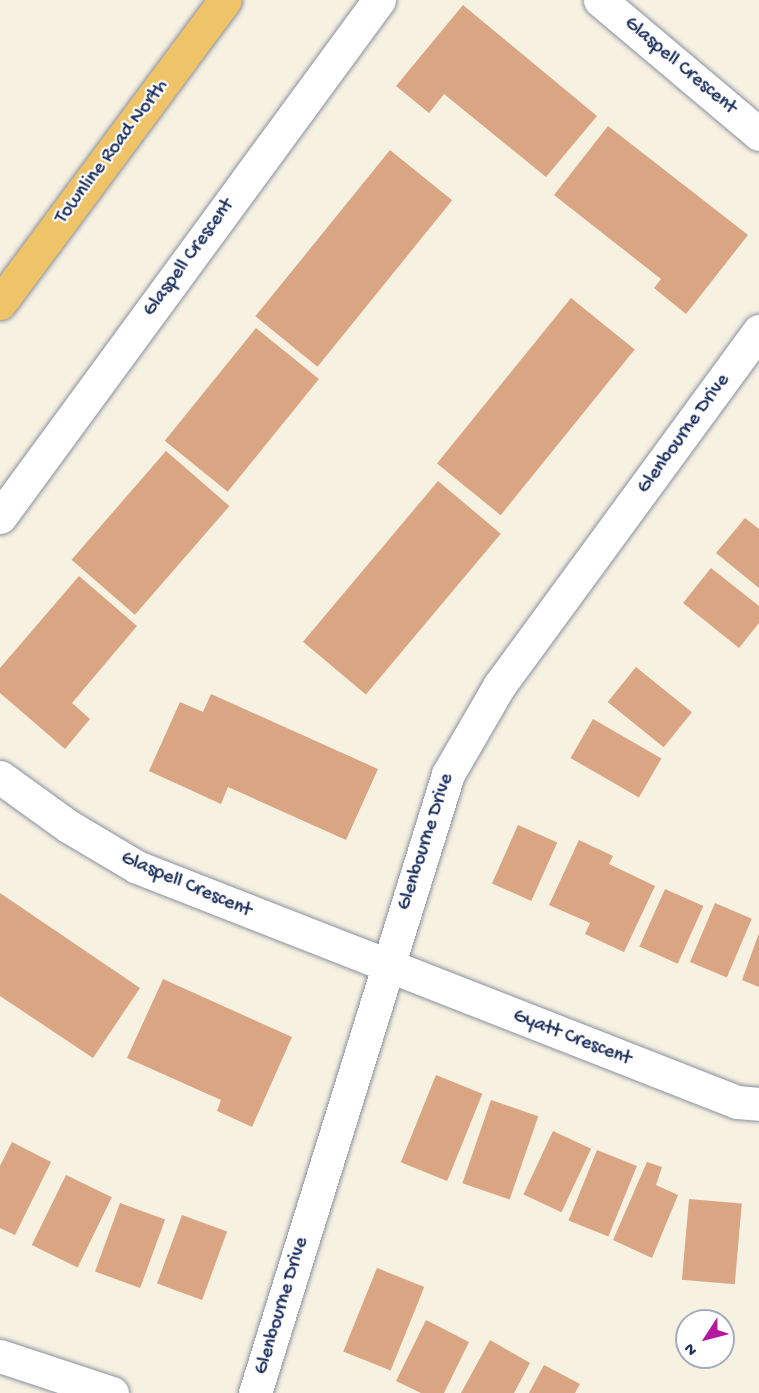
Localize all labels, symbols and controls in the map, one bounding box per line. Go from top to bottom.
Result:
street label: Glaspell Crescent [619,12,741,120]
street label: Townline Road North [50,75,174,229]
street label: Glaspell Crescent [138,194,240,322]
street label: Glenbourne Drive [632,369,736,499]
street label: Glenbourne Drive [393,771,459,913]
street label: Glaspell Crescent [117,847,255,923]
street label: Gyatt Crescent [509,1004,635,1072]
street label: Glenbourne Drive [250,1234,314,1378]
north arrow [675,1309,735,1369]
text: N [681,1339,702,1359]

